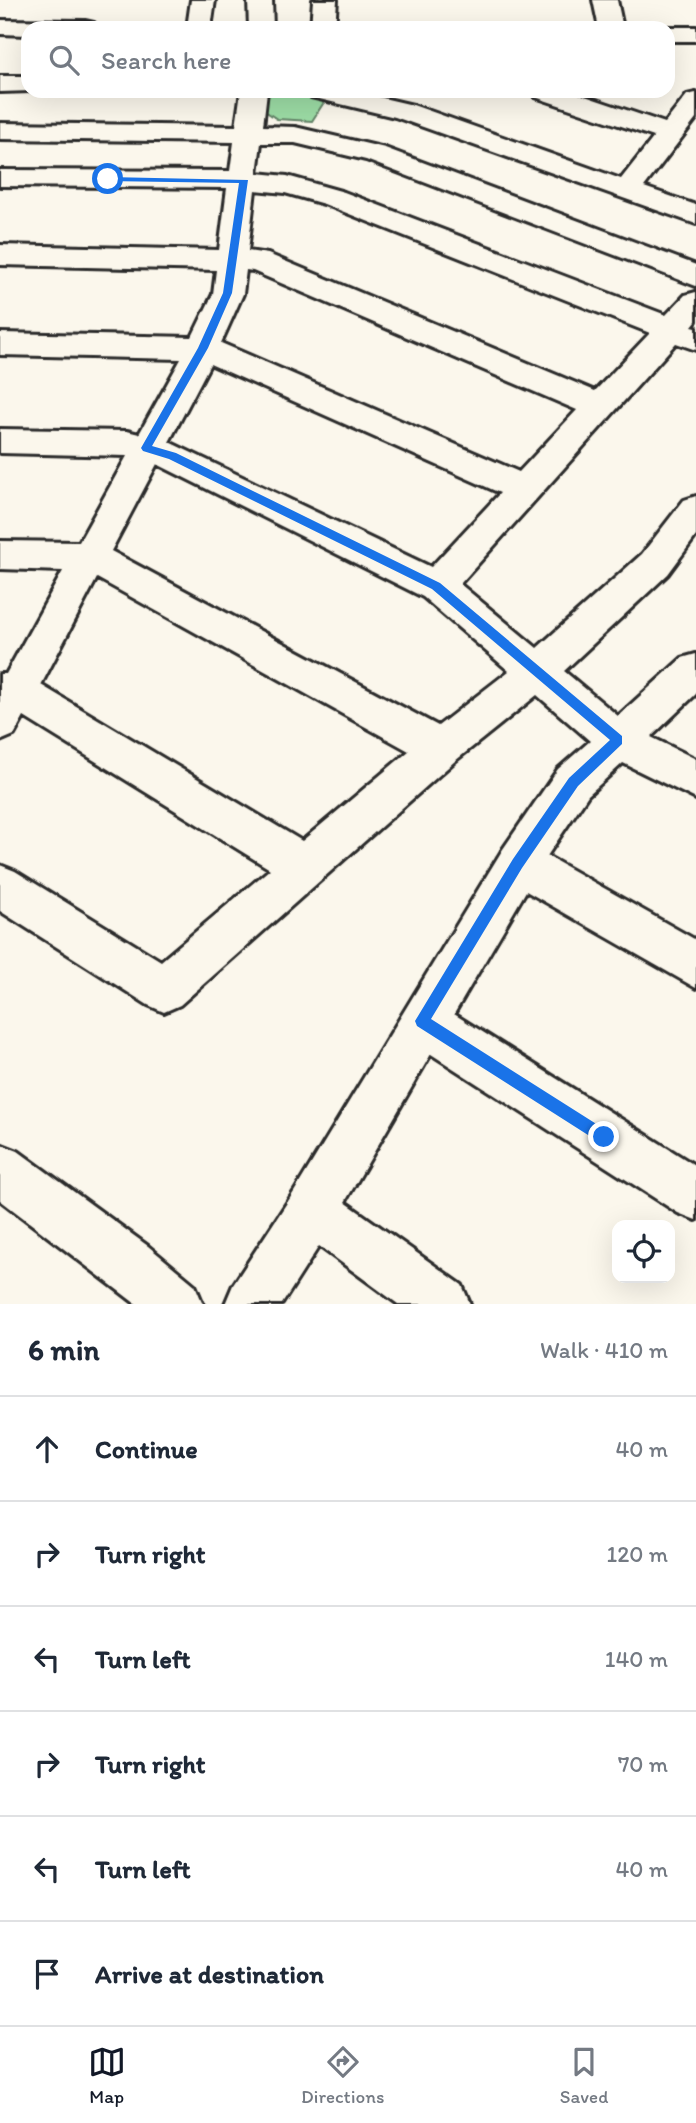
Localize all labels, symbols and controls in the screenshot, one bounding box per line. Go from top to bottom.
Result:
search box [21,21,675,98]
icon: search [45,41,83,79]
text: Search here [101,44,231,76]
route start [92,163,123,194]
route end [588,1121,619,1152]
map controls [612,1220,675,1283]
button: locate [612,1220,675,1283]
text: 6 min [28,1331,100,1368]
text: Walk · 410 m [540,1336,668,1364]
icon: ahead [28,1430,66,1468]
text: Continue [95,1433,198,1465]
text: 40 m [615,1435,668,1463]
icon: right [28,1535,66,1573]
text: Turn right [95,1538,206,1570]
text: 120 m [607,1540,668,1568]
icon: left [28,1640,66,1678]
text: Turn left [95,1643,191,1675]
text: 140 m [605,1645,668,1673]
icon: right [28,1745,66,1783]
text: Turn right [95,1748,206,1780]
text: 70 m [618,1750,668,1778]
icon: left [28,1850,66,1888]
text: Turn left [95,1853,191,1885]
text: 40 m [615,1855,668,1883]
icon: arrive [28,1955,66,1993]
text: Arrive at destination [95,1958,324,1990]
tab: Map [88,2043,126,2108]
tab: Directions [301,2043,385,2108]
tab: Saved [560,2043,608,2108]

